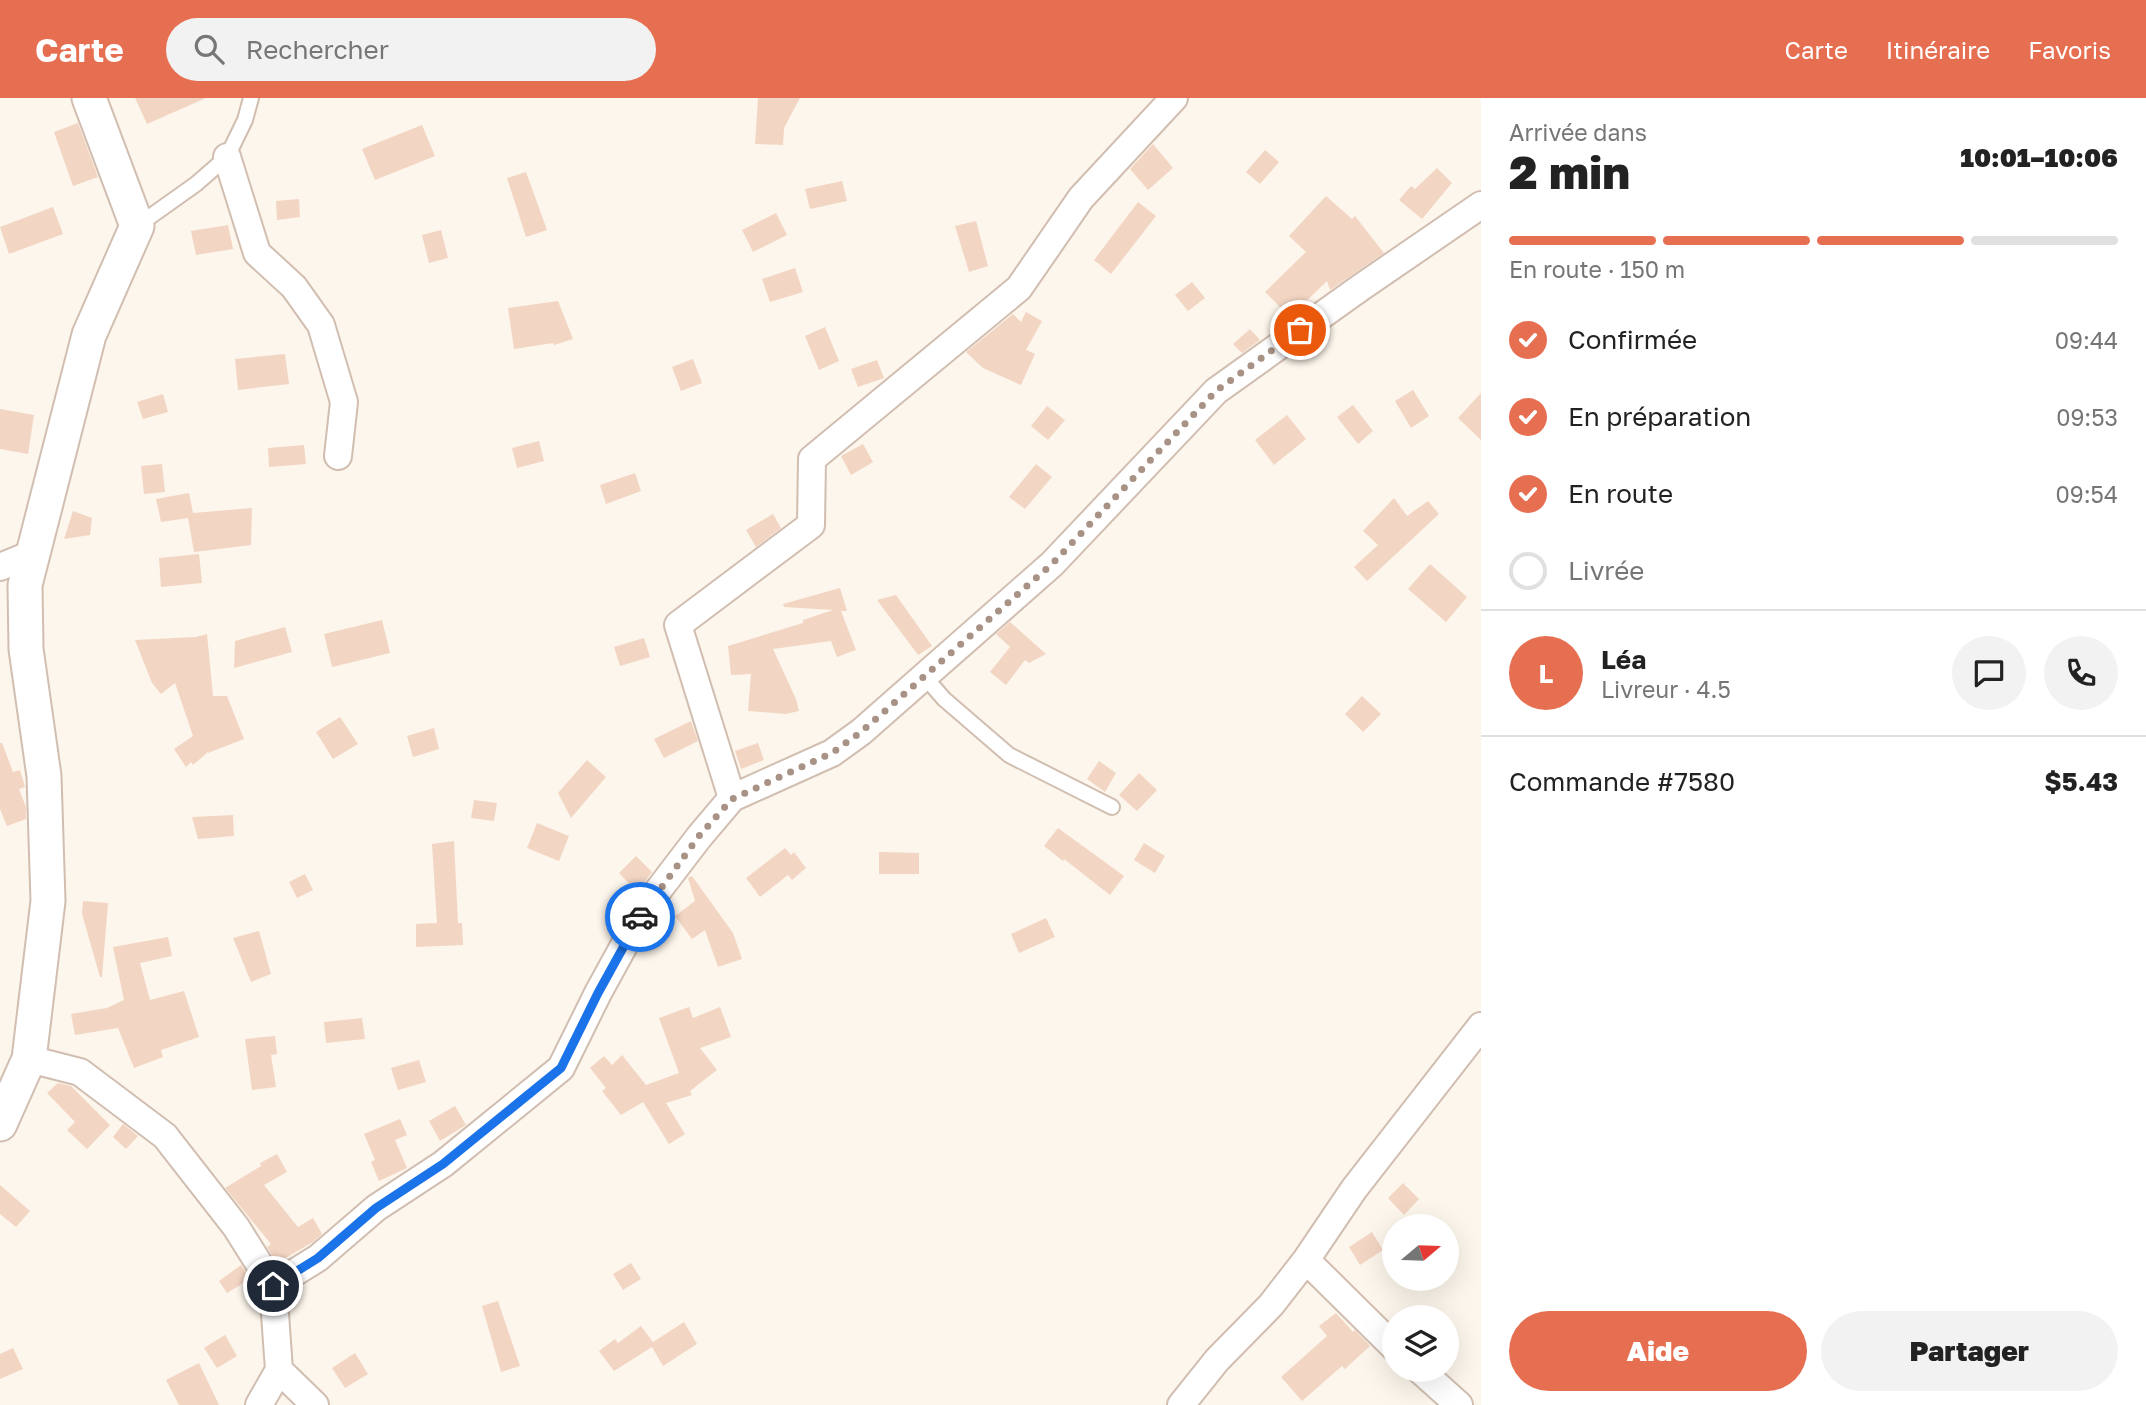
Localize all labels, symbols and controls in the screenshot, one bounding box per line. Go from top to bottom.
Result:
search box [166,18,656,81]
text: Carte [35,30,124,69]
icon: search [190,30,228,68]
text: Rechercher [246,34,389,65]
text: Carte [1785,35,1848,64]
text: Itinéraire [1886,35,1990,64]
text: Favoris [2028,35,2111,64]
text: Arrivée dans [1509,118,1647,146]
text: 10:01–10:06 [1960,142,2118,173]
text: 2 min [1509,144,1630,199]
text: En route · 150 m [1509,255,1685,283]
pin [1270,300,1330,360]
icon: bag [1281,311,1319,349]
icon: check [1509,321,1547,359]
text: Confirmée [1568,324,1697,355]
text: 09:44 [2055,326,2118,354]
icon: check [1509,398,1547,436]
text: En préparation [1568,401,1751,432]
text: 09:53 [2056,403,2118,431]
icon: check [1509,475,1547,513]
text: En route [1568,478,1673,509]
text: 09:54 [2056,480,2118,508]
text: Livrée [1568,555,1644,586]
button: chat [1952,636,2026,710]
button: phone [2044,636,2118,710]
text: Léa [1601,644,1646,675]
text: L [1539,658,1553,689]
text: Livreur · 4.5 [1601,675,1731,703]
text: Commande #7580 [1509,766,1735,797]
text: $5.43 [2044,766,2118,797]
courier [605,882,675,952]
icon: car [621,898,659,936]
north arrow [1382,1214,1460,1292]
map controls [1382,1214,1459,1382]
pin [243,1256,303,1316]
icon: home [254,1267,292,1305]
button: layers [1382,1305,1459,1382]
button: Aide [1509,1311,1807,1391]
button: Partager [1821,1311,2118,1391]

